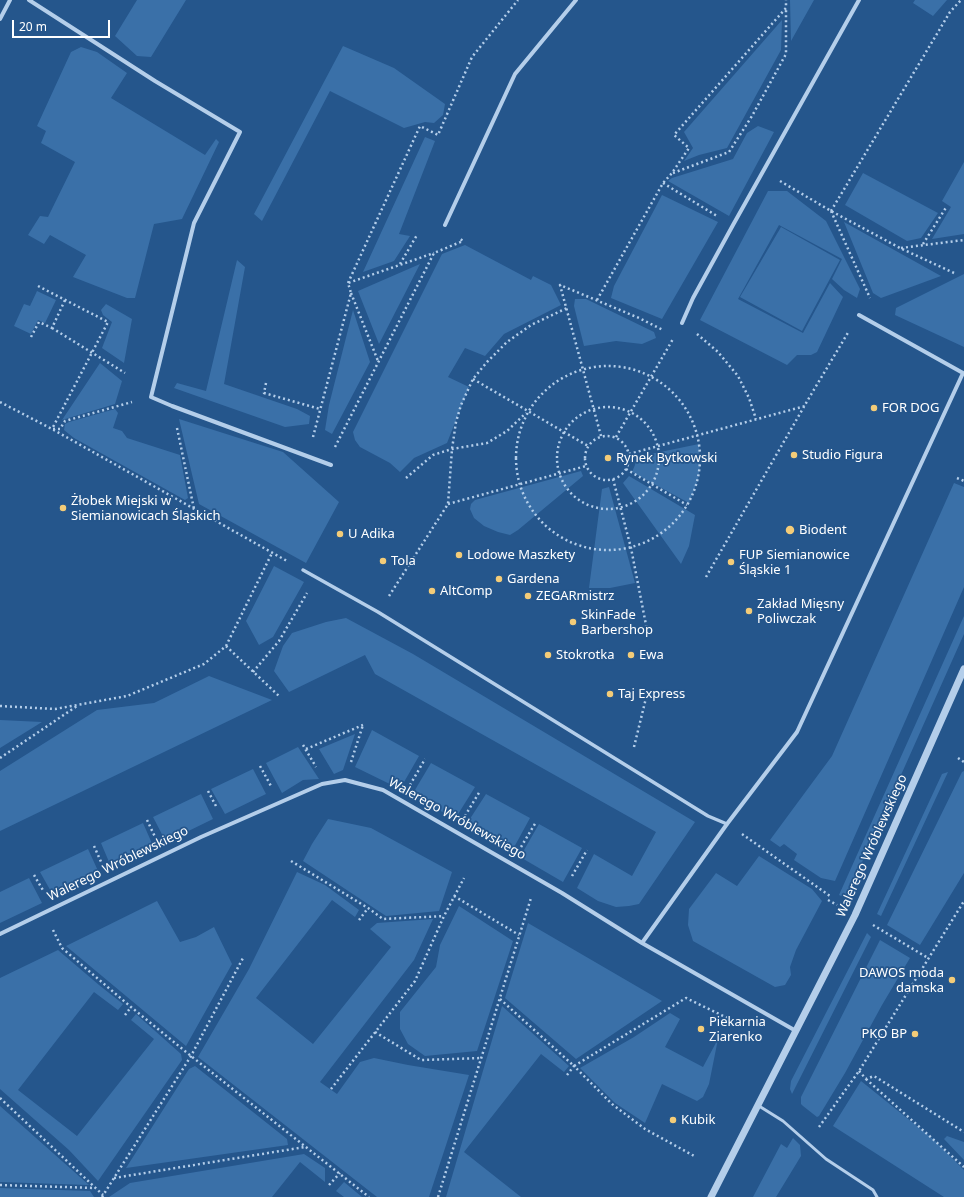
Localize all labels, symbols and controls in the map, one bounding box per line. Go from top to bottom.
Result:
scale bar [14,12,112,38]
text: 20 m [19,18,47,35]
place label: FOR DOG [882,400,939,416]
marker: FOR DOG [869,403,879,413]
place label: Studio Figura [802,447,883,463]
place label: Rynek Bytkowski [616,450,717,466]
marker: Studio Figura [789,450,799,460]
marker: Rynek Bytkowski [603,453,613,463]
place label: Żłobek Miejski w Siemianowicach Śląskich [71,493,221,524]
marker: Żłobek Miejski w Siemianowicach Śląskich [58,503,68,513]
place label: Biodent [799,522,847,538]
marker: Biodent [784,524,796,536]
place label: U Adika [348,526,395,542]
marker: U Adika [335,529,345,539]
place label: Lodowe Maszkety [467,547,575,563]
place label: FUP Siemianowice Śląskie 1 [739,547,850,578]
marker: Lodowe Maszkety [454,550,464,560]
place label: Tola [391,553,416,569]
marker: Tola [378,556,388,566]
marker: FUP Siemianowice Śląskie 1 [726,557,736,567]
place label: Gardena [507,571,560,587]
marker: Gardena [494,574,504,584]
place label: AltComp [440,583,493,599]
marker: AltComp [427,586,437,596]
place label: ZEGARmistrz [536,588,614,604]
marker: ZEGARmistrz [523,591,533,601]
place label: Zakład Mięsny Poliwczak [757,596,844,627]
marker: Zakład Mięsny Poliwczak [744,606,754,616]
place label: SkinFade Barbershop [581,607,653,638]
marker: SkinFade Barbershop [568,617,578,627]
place label: Stokrotka [556,647,615,663]
place label: Ewa [639,647,664,663]
marker: Stokrotka [543,650,553,660]
marker: Ewa [626,650,636,660]
place label: Taj Express [618,686,685,702]
marker: Taj Express [605,689,615,699]
street label: Walerego Wróblewskiego [833,772,911,920]
street label: Walerego Wróblewskiego [386,775,528,863]
street label: Walerego Wróblewskiego [45,823,191,905]
place label: DAWOS moda damska [859,965,944,996]
marker: DAWOS moda damska [947,975,957,985]
place label: Piekarnia Ziarenko [709,1014,766,1045]
marker: Piekarnia Ziarenko [696,1024,706,1034]
place label: PKO BP [862,1026,907,1042]
marker: PKO BP [910,1029,920,1039]
place label: Kubik [681,1112,715,1128]
marker: Kubik [668,1115,678,1125]

